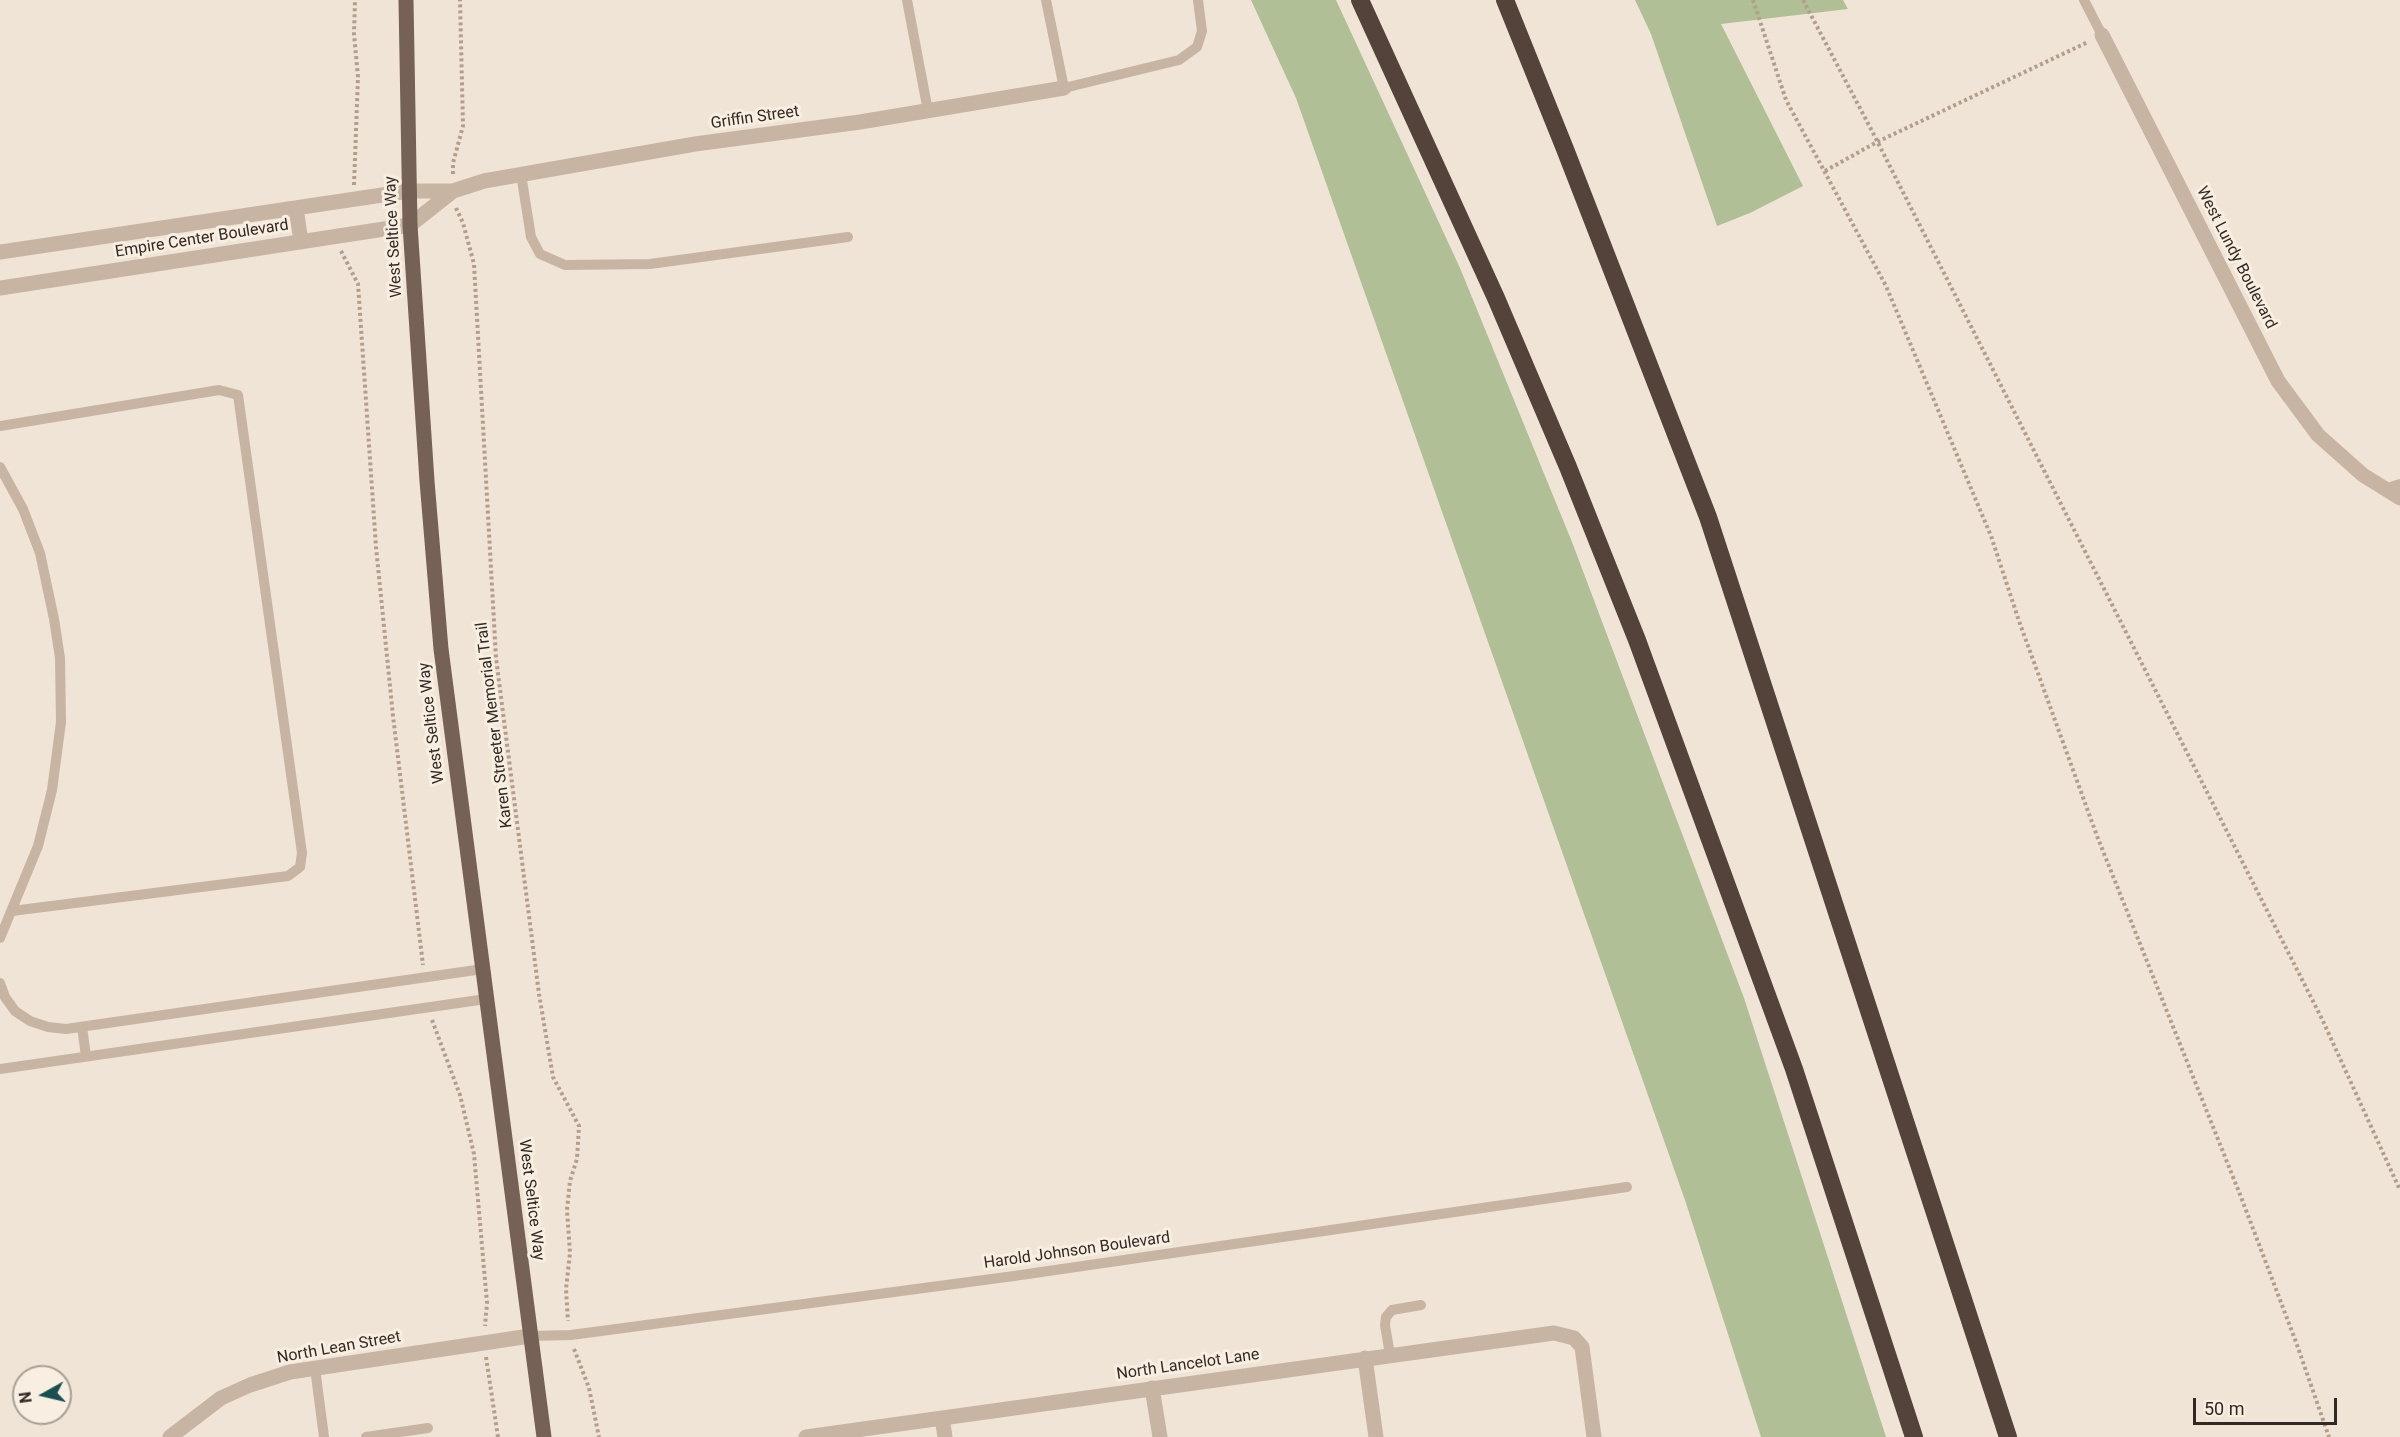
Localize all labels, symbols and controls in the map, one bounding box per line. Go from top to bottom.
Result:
street label: Griffin Street [710,102,800,134]
street label: West Seltice Way [381,176,407,298]
street label: West Lundy Boulevard [2192,184,2280,332]
street label: Empire Center Boulevard [114,216,290,262]
street label: Karen Streeter Memorial Trail [473,621,517,829]
street label: West Seltice Way [415,661,449,785]
street label: West Seltice Way [514,1138,548,1262]
street label: Harold Johnson Boulevard [983,1228,1171,1274]
street label: North Lean Street [276,1328,402,1368]
street label: North Lancelot Lane [1115,1345,1261,1385]
north arrow [12,1365,72,1425]
scale bar [2196,1386,2340,1424]
text: N [15,1390,36,1404]
text: 50 m [2204,1398,2244,1419]

